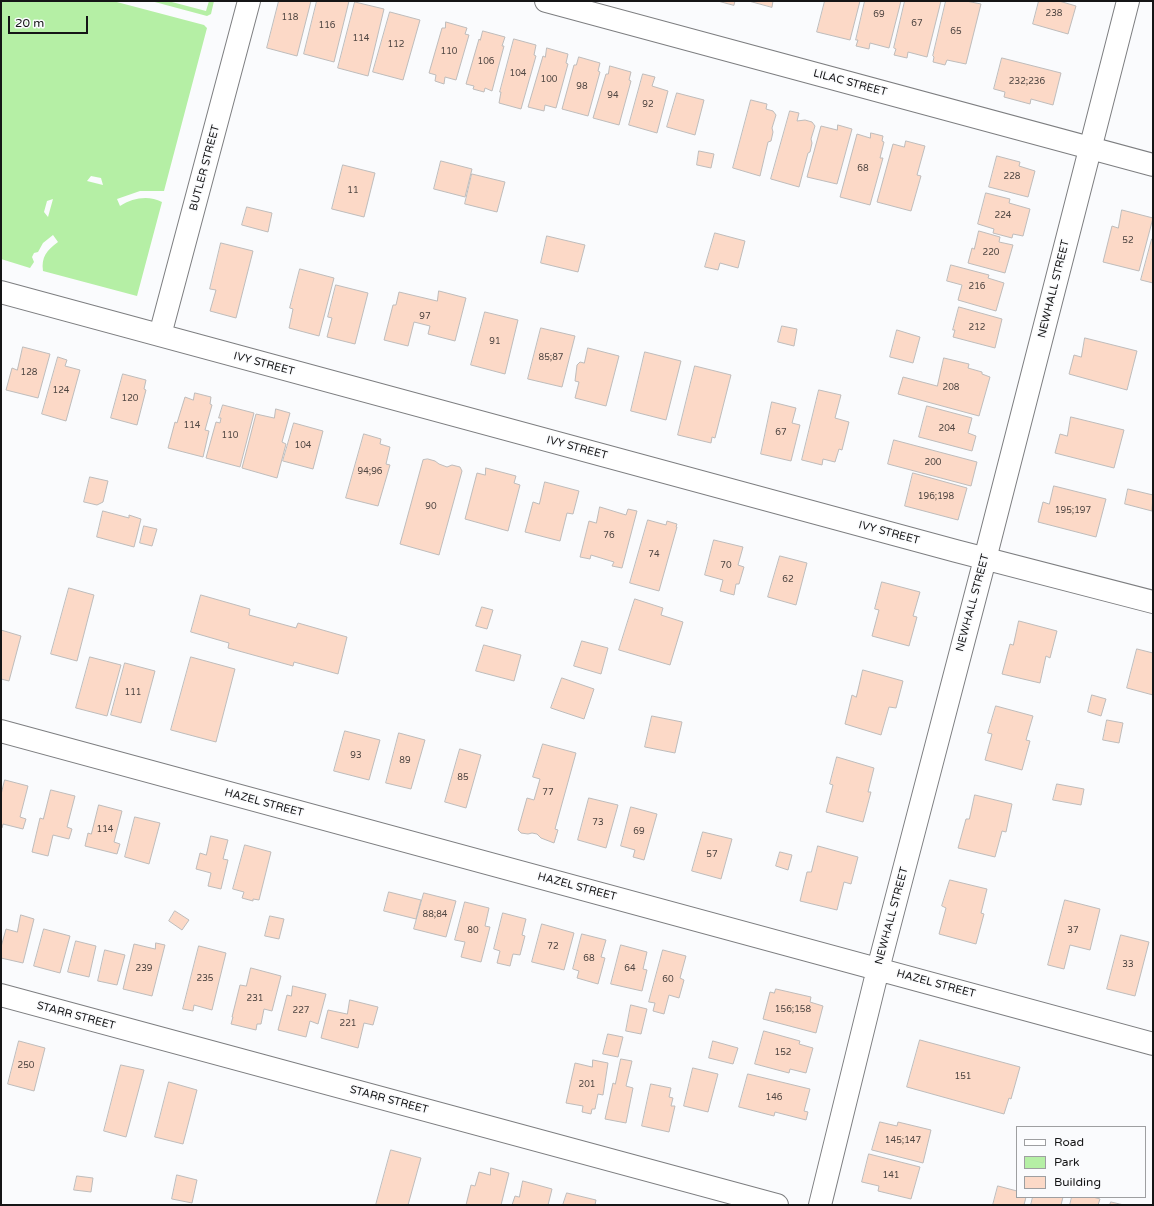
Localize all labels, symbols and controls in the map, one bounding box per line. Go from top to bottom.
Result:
scale bar [10,8,90,34]
house number: 238 [1046,9,1062,19]
house number: 69 [873,10,885,20]
house number: 118 [282,13,298,23]
text: 20 m [15,16,44,30]
house number: 67 [911,19,923,29]
house number: 116 [319,21,335,31]
house number: 65 [950,27,962,37]
house number: 114 [353,34,369,44]
house number: 112 [388,40,404,50]
house number: 110 [441,47,457,57]
house number: 106 [478,57,494,67]
street label: LILAC STREET [812,67,888,99]
house number: 104 [510,69,526,79]
house number: 100 [541,75,557,85]
house number: 232;236 [1009,77,1045,87]
house number: 98 [576,82,588,92]
house number: 94 [607,91,619,101]
house number: 92 [642,100,654,110]
street label: BUTLER STREET [187,124,223,212]
house number: 68 [857,164,869,174]
house number: 228 [1004,172,1020,182]
house number: 11 [347,186,359,196]
house number: 224 [995,211,1011,221]
house number: 52 [1122,236,1134,246]
street label: NEWHALL STREET [1035,239,1073,339]
house number: 220 [983,248,999,258]
house number: 216 [969,282,985,292]
house number: 97 [419,312,431,322]
house number: 212 [969,323,985,333]
house number: 91 [489,337,501,347]
street label: IVY STREET [232,350,296,378]
house number: 85;87 [539,353,563,363]
house number: 128 [21,368,37,378]
house number: 208 [943,383,959,393]
house number: 124 [53,386,69,396]
house number: 120 [122,394,138,404]
house number: 114 [184,421,200,431]
house number: 204 [939,424,955,434]
house number: 67 [775,428,787,438]
house number: 110 [222,431,238,441]
street label: IVY STREET [545,434,609,462]
house number: 104 [295,441,311,451]
house number: 200 [925,458,941,468]
house number: 94;96 [358,467,382,477]
house number: 196;198 [918,492,954,502]
house number: 90 [425,502,437,512]
house number: 195;197 [1055,506,1091,516]
street label: IVY STREET [857,519,921,547]
house number: 76 [603,531,615,541]
house number: 74 [648,550,660,560]
street label: NEWHALL STREET [954,553,992,653]
house number: 70 [720,561,732,571]
house number: 62 [782,575,794,585]
house number: 111 [125,688,141,698]
house number: 93 [350,751,362,761]
house number: 89 [399,756,411,766]
house number: 85 [457,773,469,783]
street label: HAZEL STREET [223,786,305,820]
house number: 77 [542,788,554,798]
house number: 73 [592,818,604,828]
house number: 114 [97,825,113,835]
house number: 69 [633,827,645,837]
house number: 57 [706,850,718,860]
street label: NEWHALL STREET [873,866,911,966]
street label: HAZEL STREET [536,870,618,904]
house number: 88;84 [423,910,447,920]
house number: 80 [467,926,479,936]
house number: 37 [1067,926,1079,936]
house number: 72 [547,942,559,952]
house number: 68 [583,954,595,964]
house number: 33 [1122,960,1134,970]
house number: 239 [136,964,152,974]
house number: 64 [624,964,636,974]
street label: HAZEL STREET [895,967,977,1001]
house number: 235 [197,974,213,984]
house number: 60 [662,975,674,985]
house number: 231 [247,994,263,1004]
street label: STARR STREET [35,999,117,1033]
house number: 156;158 [775,1005,811,1015]
house number: 227 [293,1006,309,1016]
house number: 221 [340,1019,356,1029]
house number: 152 [775,1048,791,1058]
house number: 250 [18,1061,34,1071]
house number: 151 [955,1072,971,1082]
house number: 201 [579,1080,595,1090]
street label: STARR STREET [348,1083,430,1117]
house number: 146 [766,1093,782,1103]
legend [1016,1126,1146,1198]
text: Road [1054,1135,1084,1149]
house number: 145;147 [885,1136,921,1146]
text: Park [1054,1155,1080,1169]
house number: 141 [883,1171,899,1181]
text: Building [1054,1175,1101,1189]

